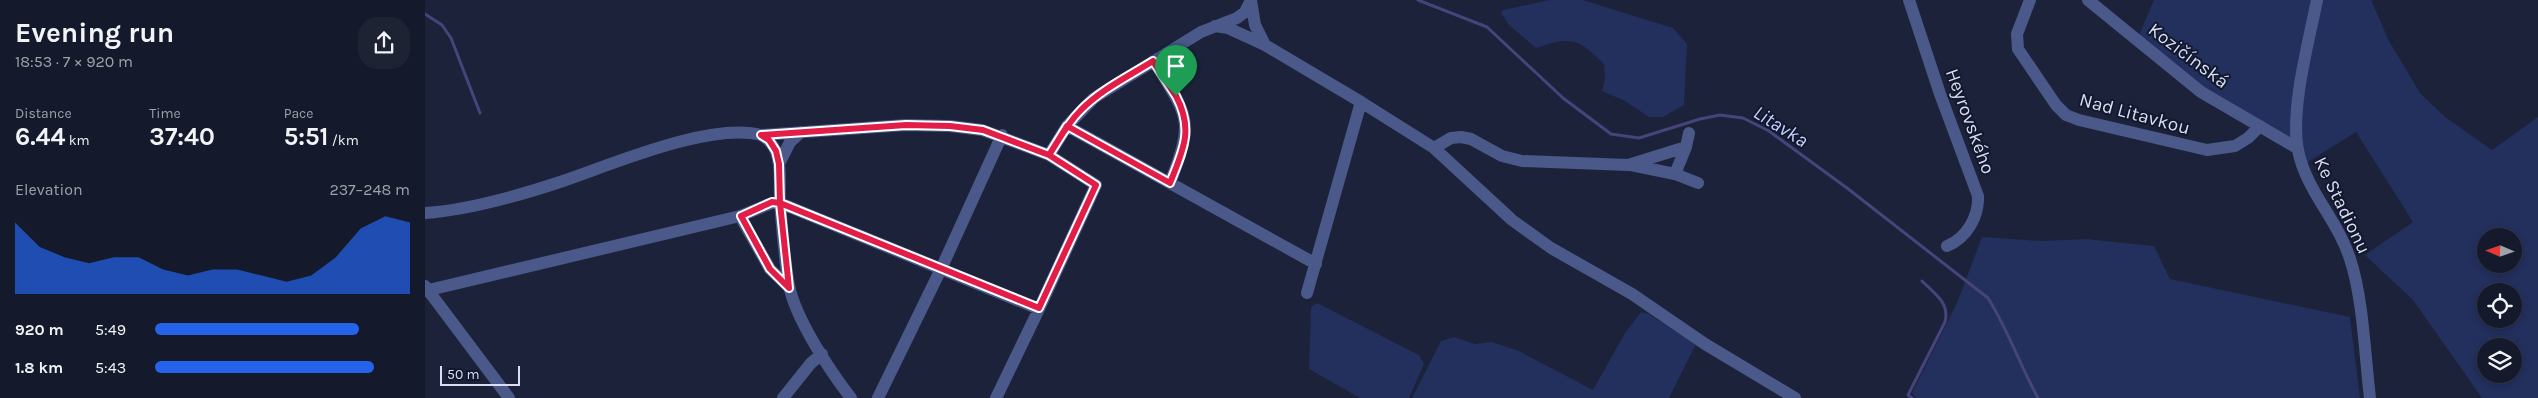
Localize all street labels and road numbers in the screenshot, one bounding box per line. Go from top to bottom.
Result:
street label: Kozičínská [2144,19,2233,93]
street label: Heyrovského [1941,66,1999,177]
street label: Nad Litavkou [2077,89,2192,139]
street label: Ke Stadionu [2309,153,2375,258]

